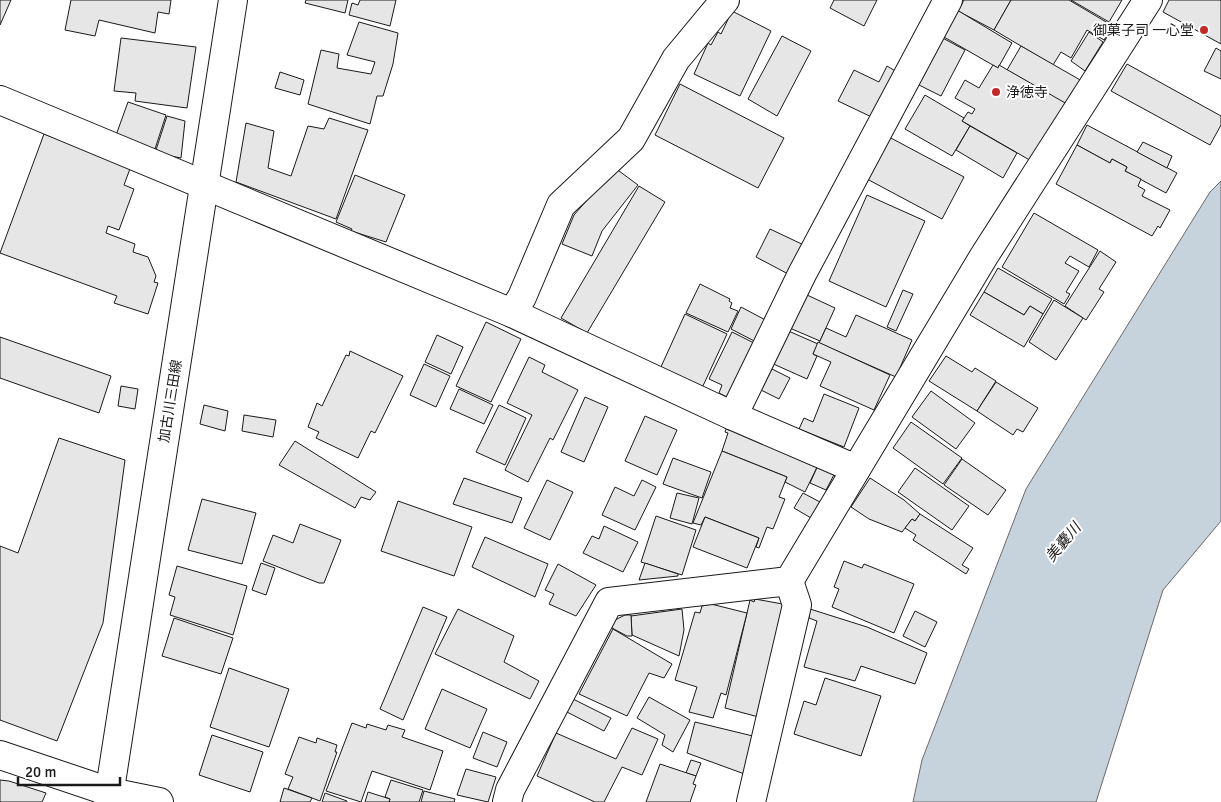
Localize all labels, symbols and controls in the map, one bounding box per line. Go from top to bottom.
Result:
place label: 御菓子司 一心堂 [1093,22,1194,39]
marker: 御菓子司 一心堂 [1198,24,1210,36]
place label: 浄徳寺 [1006,84,1048,101]
marker: 浄徳寺 [990,86,1002,98]
street label: 加古川三田線 [156,358,185,444]
water label: 美嚢川 [1042,517,1086,565]
scale bar [18,754,120,786]
text: 20 m [25,763,56,781]

